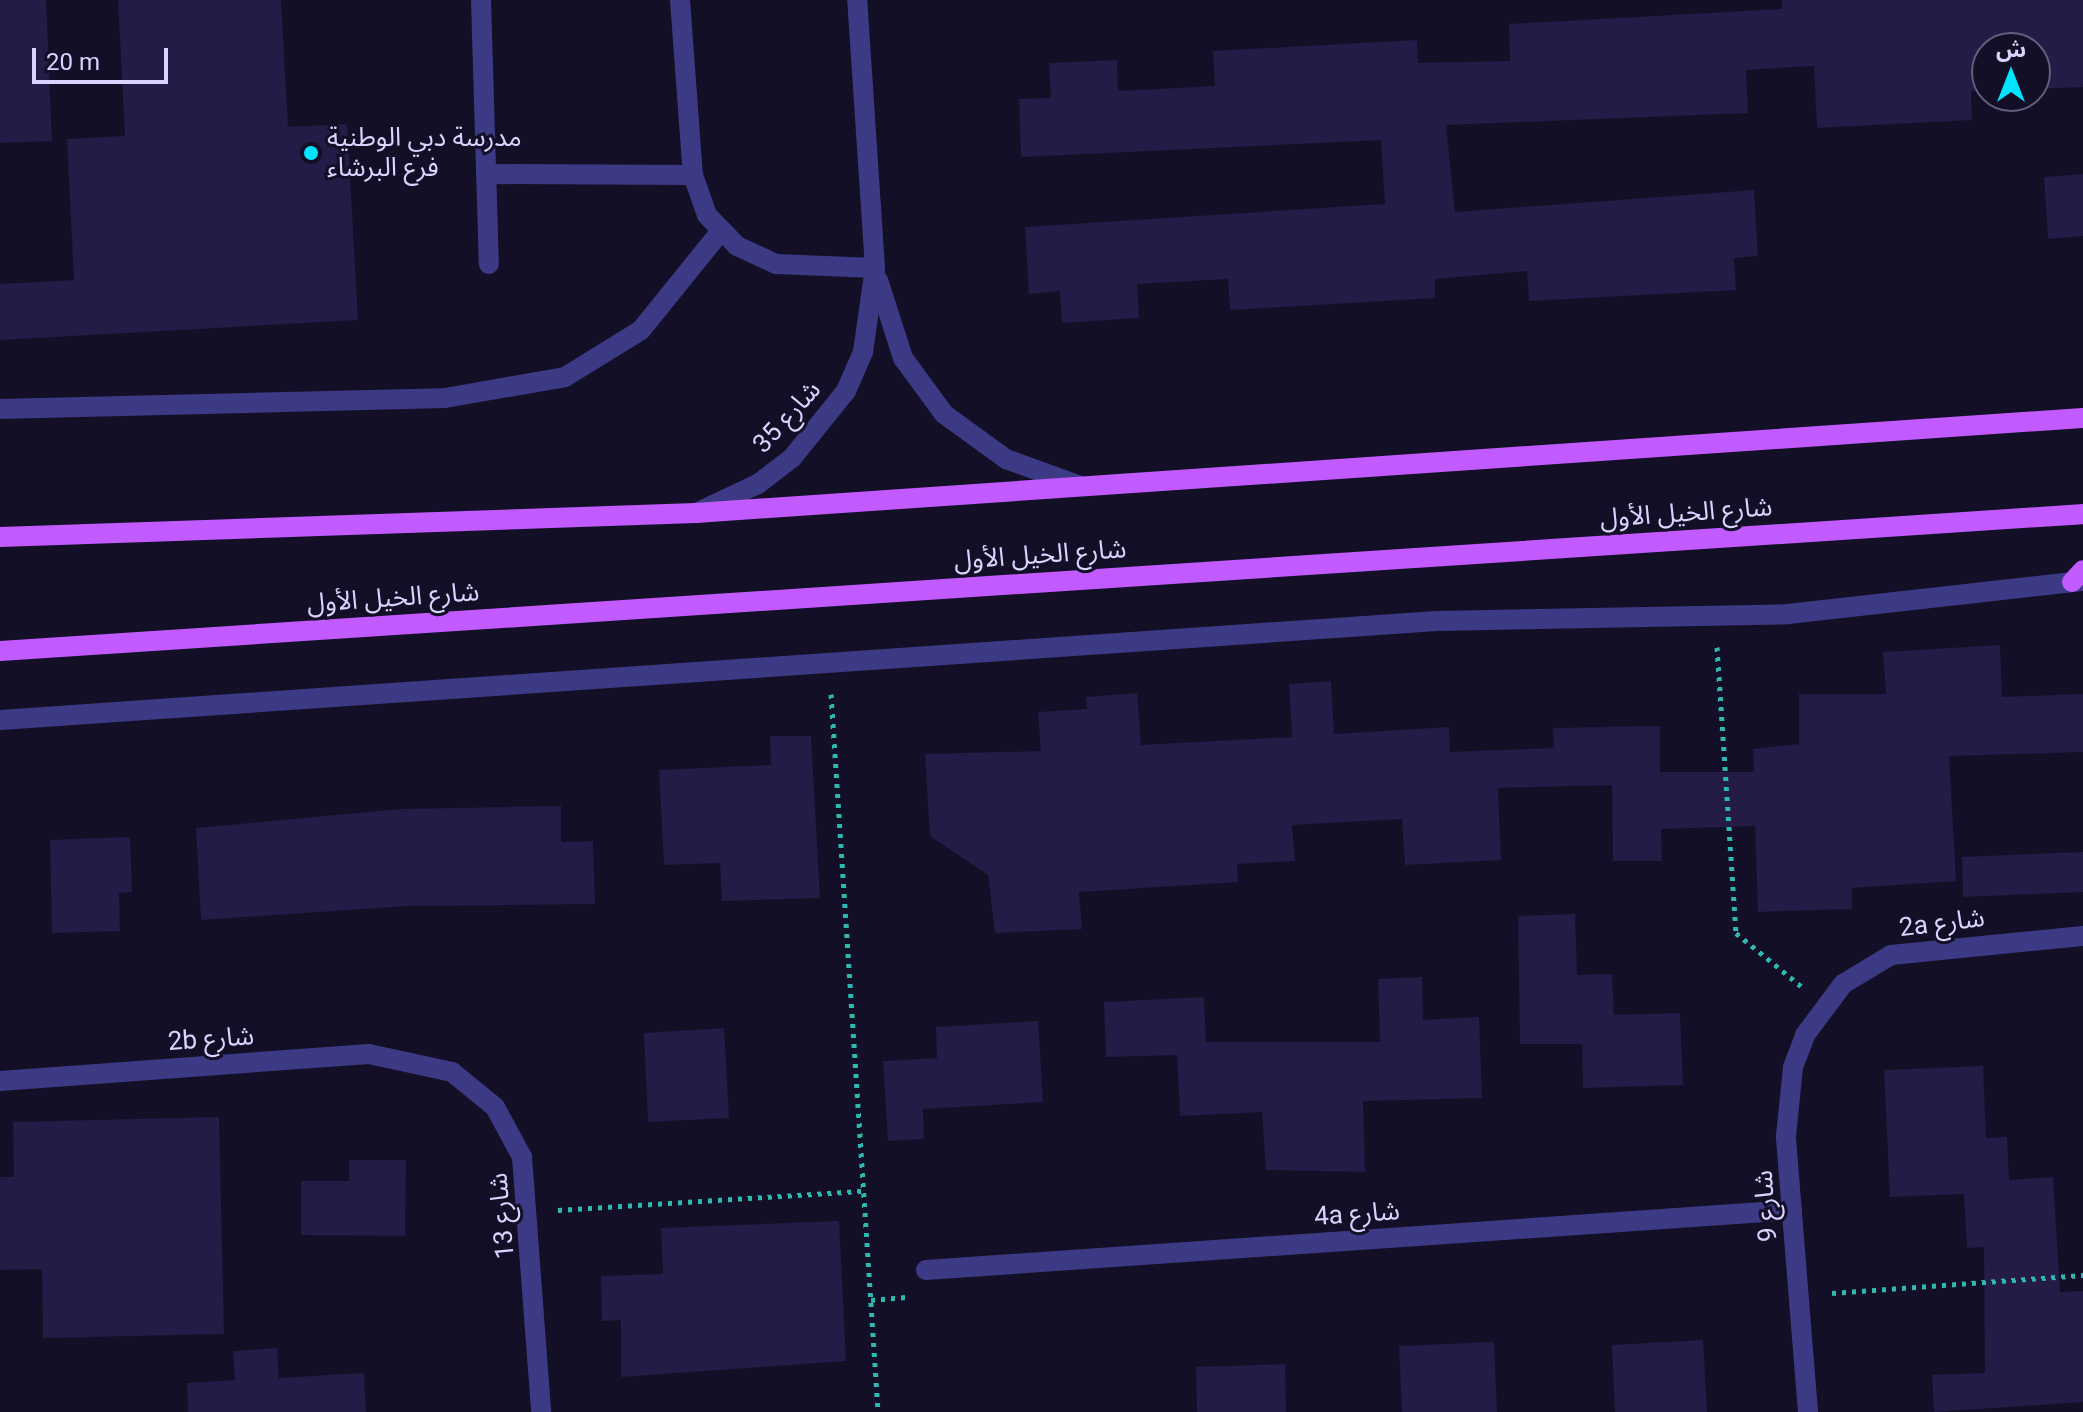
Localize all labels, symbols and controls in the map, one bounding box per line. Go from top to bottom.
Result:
scale bar [36,32,172,82]
north arrow [1971,32,2051,112]
text: ش [1996,37,2026,62]
text: 20 m [46,48,100,76]
place label: مدرسة دبي الوطنية فرع البرشاء [327,122,522,184]
marker: مدرسة دبي الوطنية فرع البرشاء [302,144,320,162]
street label: شارع 35 [747,374,827,460]
street label: شارع الخيل الأول [1599,491,1773,535]
street label: شارع الخيل الأول [953,533,1127,577]
street label: شارع الخيل الأول [306,576,480,620]
street label: 2a شارع [1897,902,1987,944]
street label: 2b شارع [167,1020,255,1058]
street label: شارع 9 [1748,1169,1784,1243]
street label: شارع 13 [483,1172,521,1260]
street label: 4a شارع [1313,1195,1401,1233]

